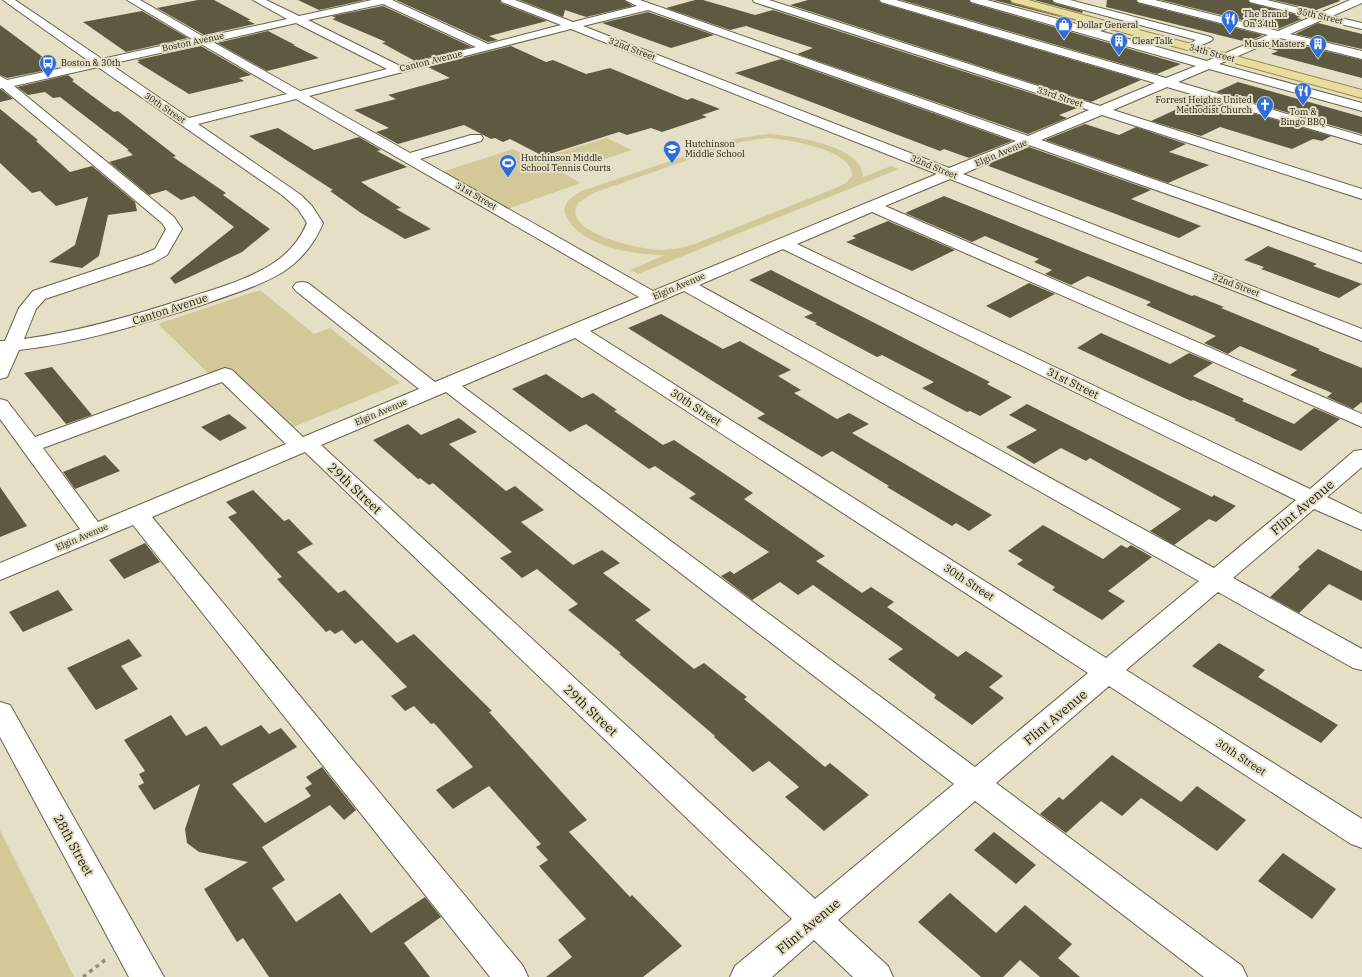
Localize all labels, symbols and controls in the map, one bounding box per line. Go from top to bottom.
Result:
street label: 35th Street [1296,5,1344,26]
place label: The Brand On 34th [1243,8,1288,29]
restaurant icon: The Brand On 34th [1220,9,1240,34]
shop icon: Dollar General [1054,15,1074,40]
place label: Dollar General [1077,19,1139,30]
street label: Boston Avenue [161,30,225,53]
building icon: ClearTalk [1109,31,1129,56]
building icon: Music Masters [1308,34,1328,59]
street label: 32nd Street [607,35,657,63]
place label: ClearTalk [1132,35,1173,46]
place label: Music Masters [1244,38,1305,49]
street label: 34th Street [1188,41,1236,64]
street label: Canton Avenue [398,47,463,74]
bus stop icon: Boston & 30th [38,53,58,78]
place label: Boston & 30th [61,57,121,68]
restaurant icon: Tom & Bingo BBQ [1293,81,1313,106]
street label: 33rd Street [1036,84,1085,109]
street label: 30th Street [143,90,188,125]
place label: Forrest Heights United Methodist Church [1156,94,1253,115]
church icon: Forrest Heights United Methodist Church [1255,95,1275,120]
place label: Tom & Bingo BBQ [1280,106,1326,127]
street label: Elgin Avenue [973,137,1029,168]
place label: Hutchinson Middle School [685,138,745,159]
school or university icon: Hutchinson Middle School [662,139,682,164]
place label: Hutchinson Middle School Tennis Courts [521,152,611,173]
street label: 32nd Street [909,152,959,181]
sports icon: Hutchinson Middle School Tennis Courts [498,153,518,178]
street label: 31st Street [454,179,499,212]
street label: Elgin Avenue [651,270,707,301]
street label: 32nd Street [1211,271,1261,299]
street label: Canton Avenue [131,290,210,328]
street label: 31st Street [1045,364,1101,402]
street label: 30th Street [668,385,724,429]
street label: Elgin Avenue [353,396,409,427]
street label: 29th Street [324,459,386,518]
street label: Flint Avenue [1267,476,1338,539]
street label: Elgin Avenue [54,521,110,552]
street label: 30th Street [941,560,997,604]
street label: 29th Street [560,681,622,740]
street label: Flint Avenue [1020,686,1091,749]
street label: 30th Street [1213,735,1269,779]
street label: 28th Street [50,811,98,879]
street label: Flint Avenue [773,895,844,958]

